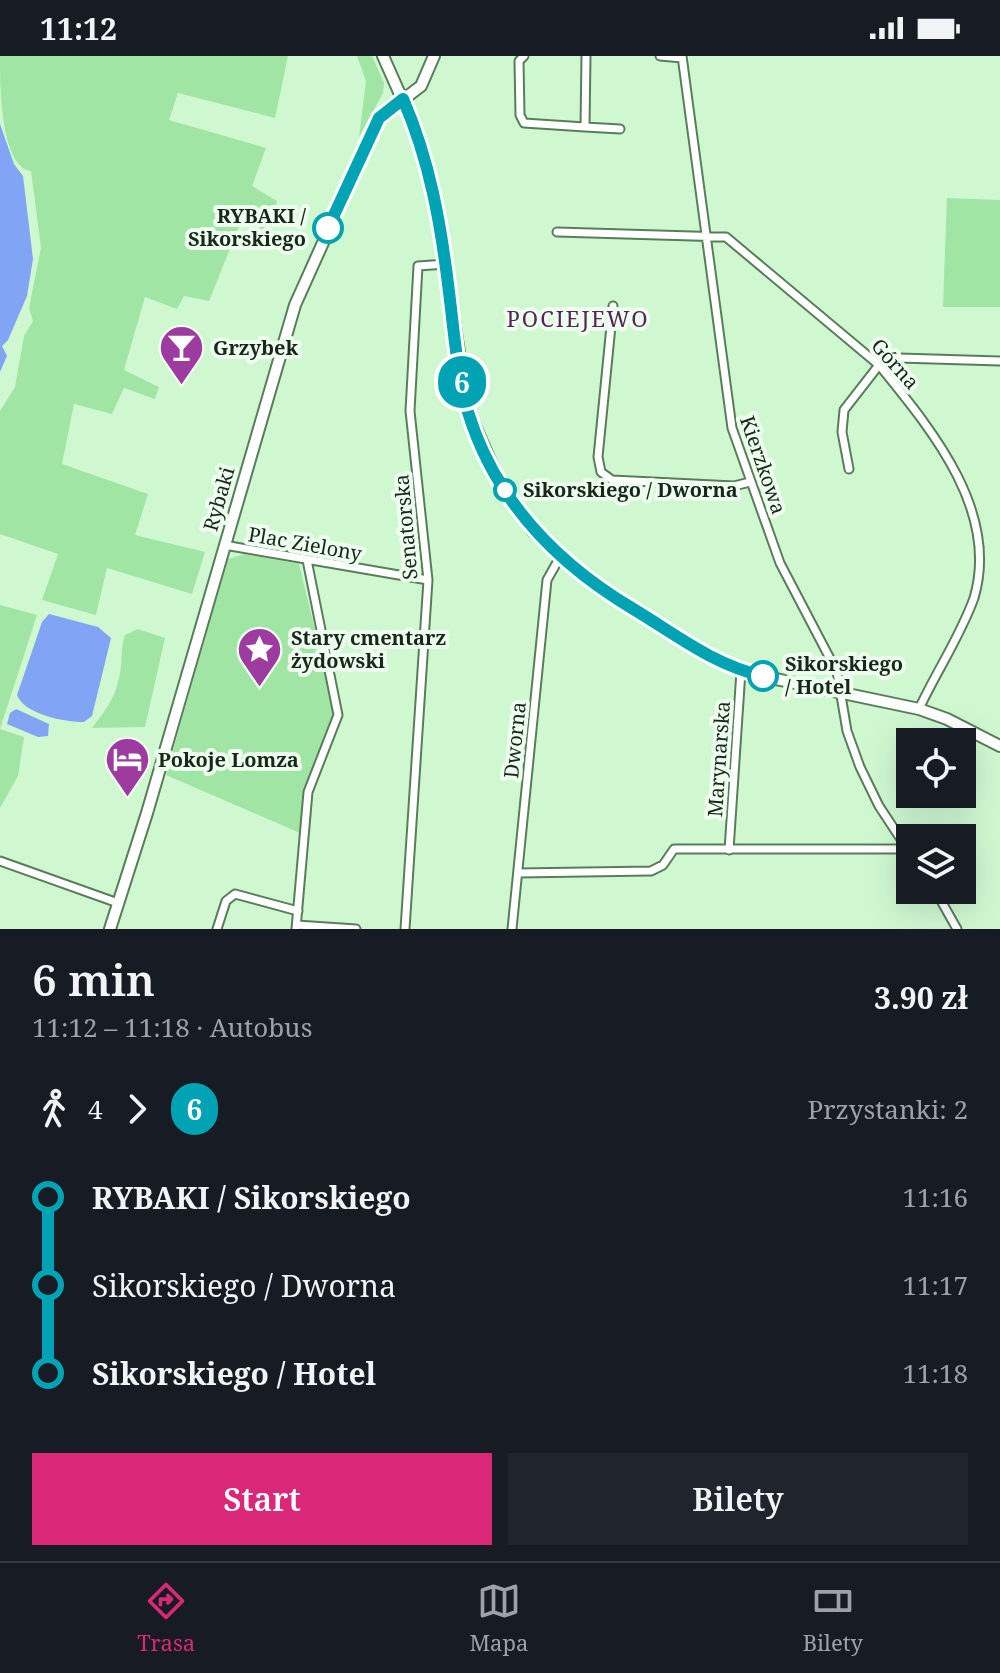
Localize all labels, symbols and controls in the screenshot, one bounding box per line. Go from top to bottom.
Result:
text: 11:12 [40,8,117,49]
place label: RYBAKI / Sikorskiego [188,202,306,252]
marker: RYBAKI / Sikorskiego [313,213,343,243]
district label: POCIEJEWO [507,303,649,333]
bar icon: Grzybek [158,324,206,387]
street label: Górna [865,333,925,395]
place label: Grzybek [213,334,298,361]
line badge: 6 [436,356,488,408]
text: 6 [454,363,470,401]
street label: Kierzkowa [734,412,793,517]
street label: Rybaki [196,463,241,534]
street label: Senatorska [387,473,424,581]
place label: Sikorskiego / Dworna [523,476,738,503]
marker: Sikorskiego / Dworna [494,479,516,501]
street label: Plac Zielony [246,520,365,567]
place label: Stary cmentarz żydowski [291,624,446,674]
place icon: Stary cmentarz żydowski [236,625,284,688]
place label: Sikorskiego / Hotel [785,650,903,700]
marker: Sikorskiego / Hotel [748,661,778,691]
street label: Dworna [497,700,532,780]
street label: Marynarska [701,700,736,818]
map controls [896,728,976,904]
button: locate [896,728,976,808]
hotel icon: Pokoje Lomza [103,736,151,799]
place label: Pokoje Lomza [158,746,299,773]
button: layers [896,824,976,904]
text: 6 min [32,949,155,1009]
text: 3.90 zł [874,977,968,1018]
text: 11:12 – 11:18 · Autobus [32,1009,312,1045]
icon: walk [32,1087,76,1131]
icon: forward [115,1087,159,1131]
text: 6 [187,1090,202,1128]
text: 4 [88,1091,103,1127]
text: Przystanki: 2 [808,1091,968,1127]
text: RYBAKI / Sikorskiego [92,1177,411,1218]
text: 11:16 [902,1179,968,1215]
text: Sikorskiego / Dworna [92,1265,396,1306]
text: 11:17 [902,1267,968,1303]
text: Sikorskiego / Hotel [92,1353,376,1394]
text: 11:18 [902,1355,968,1391]
button: Start [32,1453,492,1545]
button: Bilety [508,1453,968,1545]
tab: Trasa [137,1579,195,1657]
tab: Mapa [469,1579,528,1657]
tab: Bilety [803,1579,863,1657]

